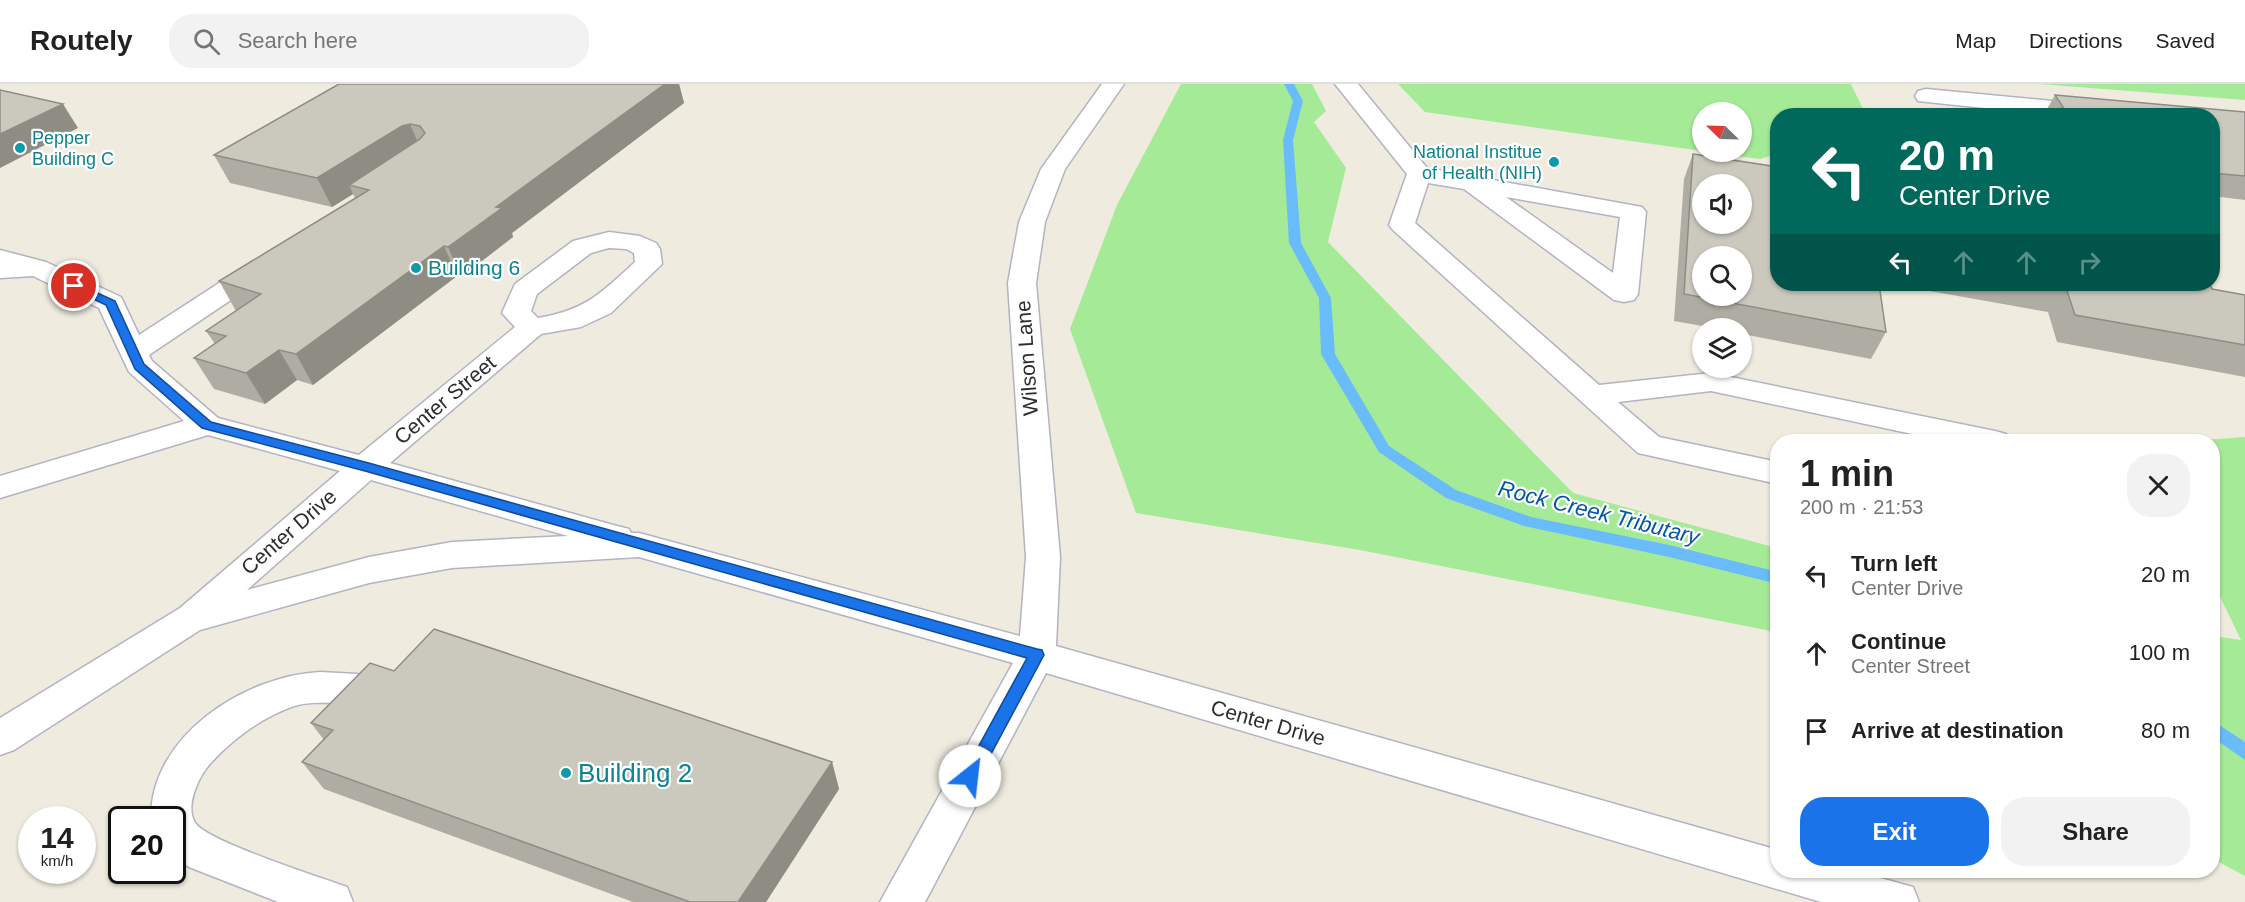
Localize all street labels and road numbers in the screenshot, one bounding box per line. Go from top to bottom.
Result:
street label: Wilson Lane [1011,300,1042,416]
street label: Center Street [389,351,500,449]
street label: Center Drive [237,484,341,579]
street label: Center Drive [1208,695,1328,750]

